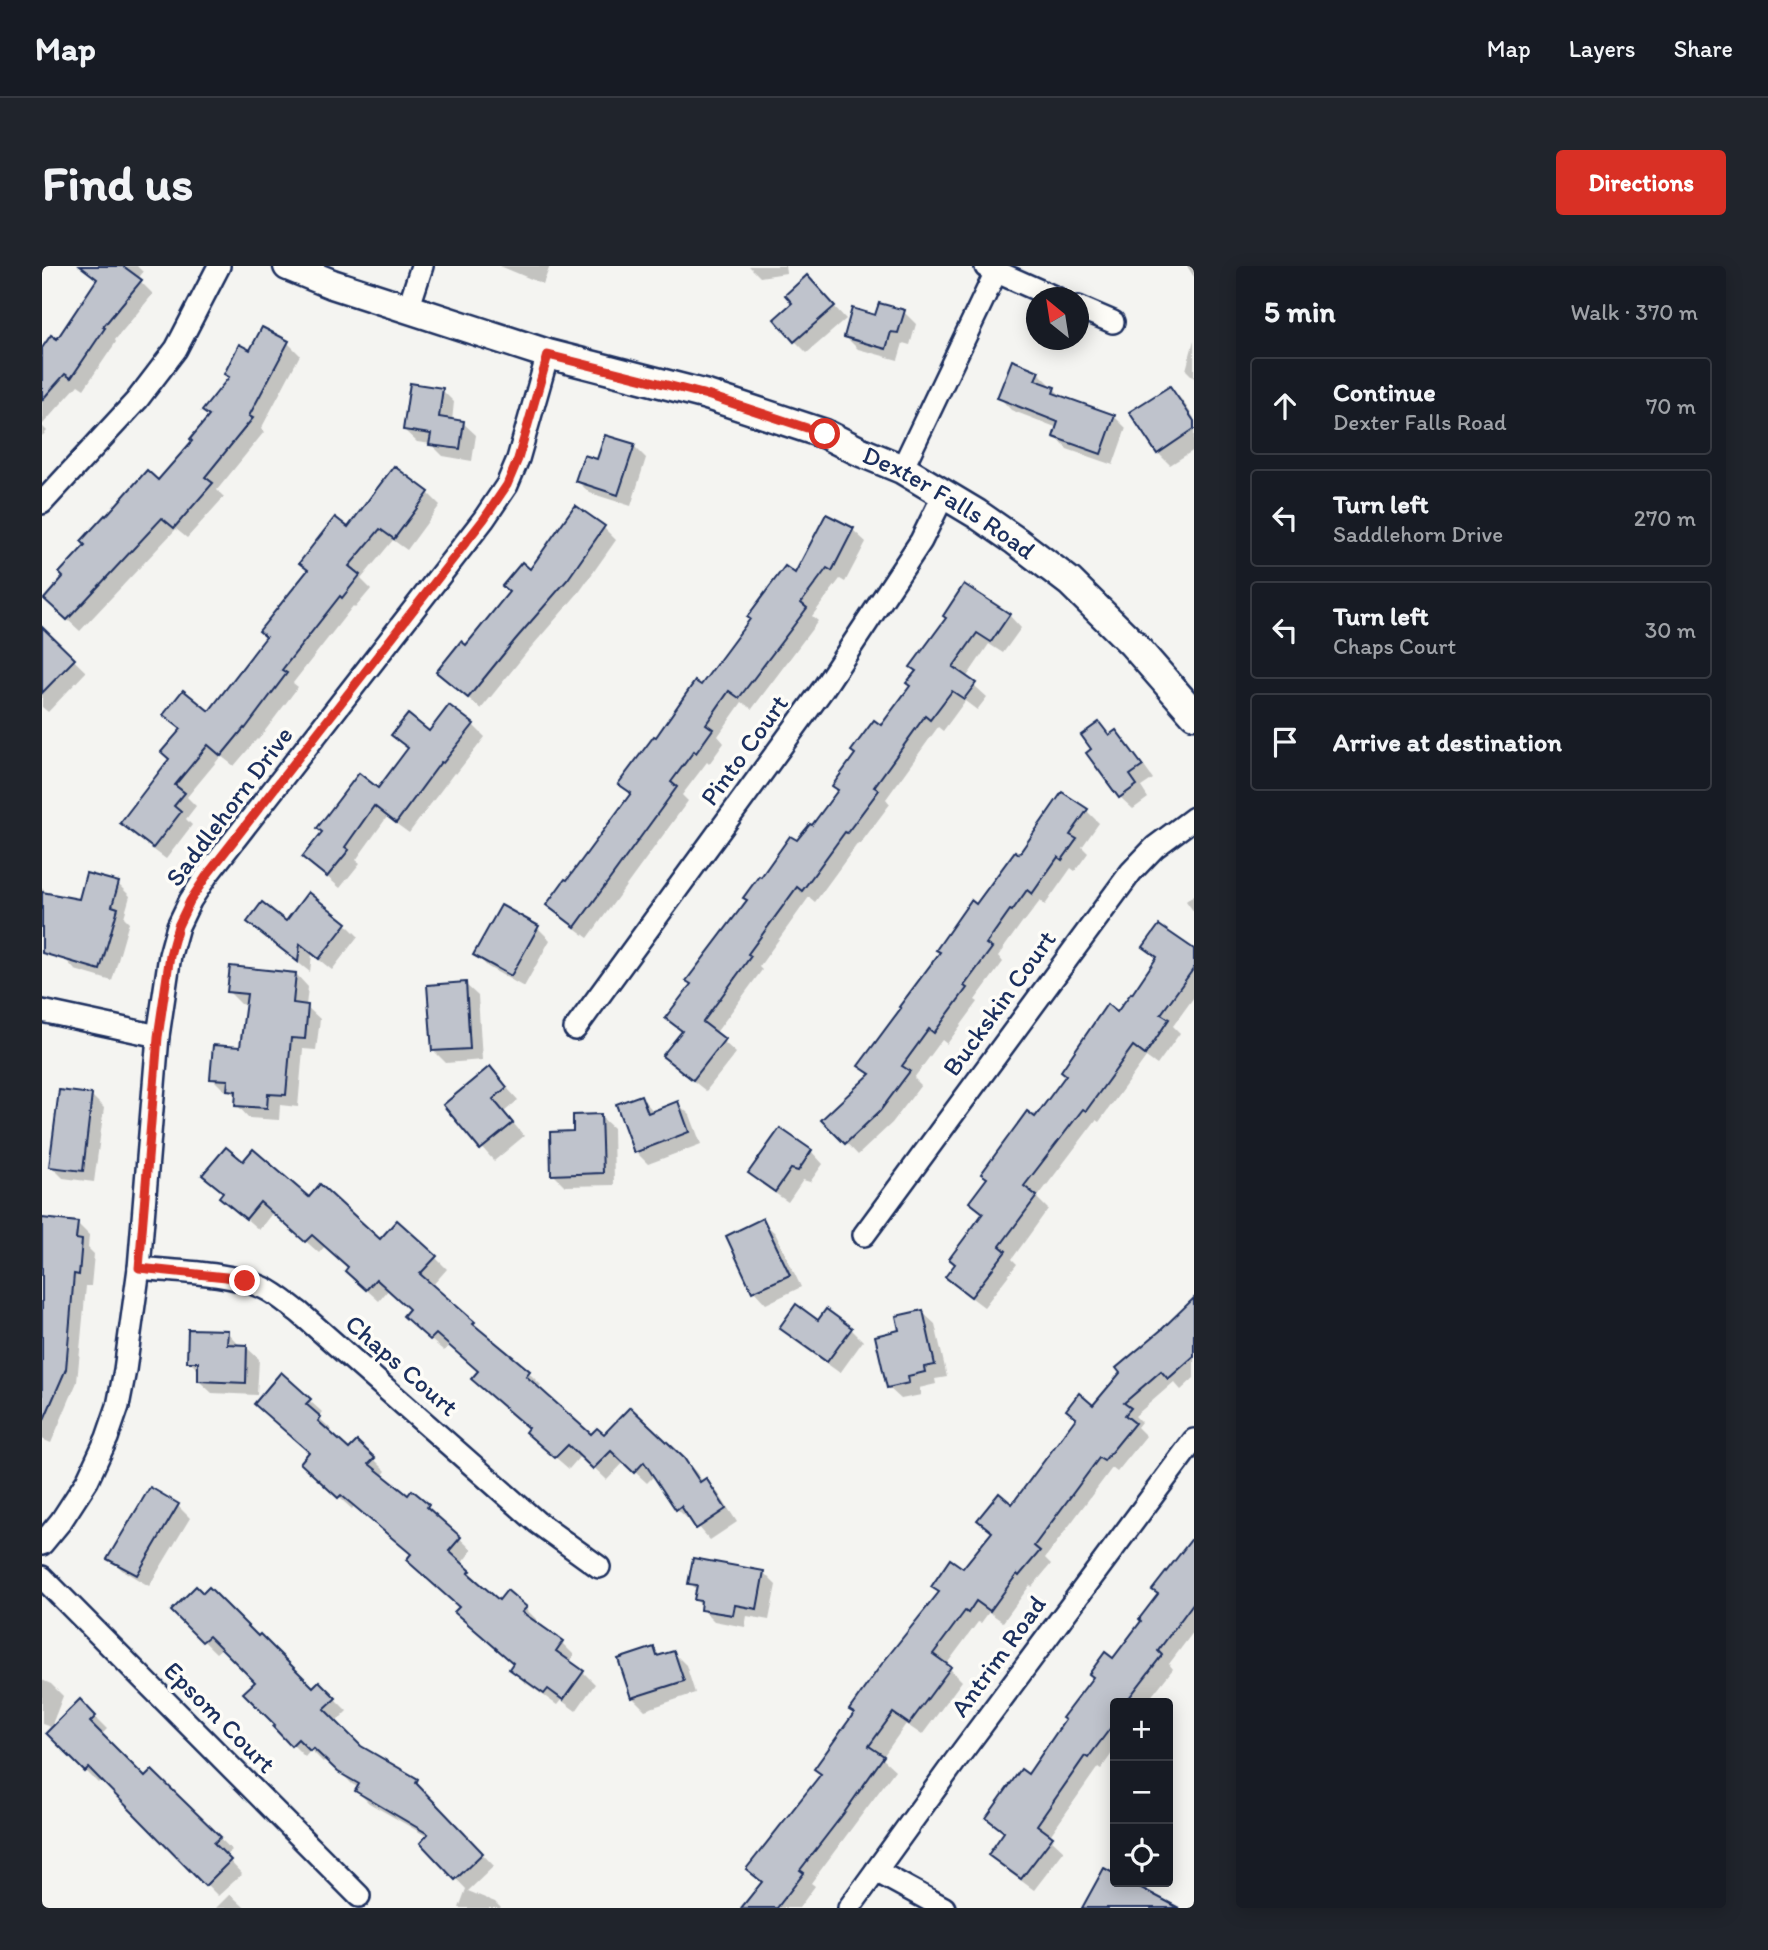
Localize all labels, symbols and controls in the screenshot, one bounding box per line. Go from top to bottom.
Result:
text: Map [35,29,96,68]
text: Map [1487,34,1531,63]
text: Layers [1569,34,1636,63]
text: Share [1674,34,1733,63]
button: Directions [1556,150,1726,215]
text: Find us [42,153,193,212]
north arrow [1026,287,1089,350]
text: 5 min [1264,293,1335,330]
text: Walk · 370 m [1570,298,1698,326]
text: Continue [1333,376,1436,408]
icon: ahead [1266,387,1304,425]
text: 70 m [1646,392,1696,420]
text: Dexter Falls Road [1333,408,1507,436]
route start [809,418,840,449]
street label: Dexter Falls Road [858,439,1043,567]
text: Turn left [1333,488,1429,520]
icon: left [1266,499,1304,537]
text: 270 m [1634,504,1696,532]
text: Saddlehorn Drive [1333,520,1503,548]
text: Turn left [1333,600,1429,632]
icon: left [1266,611,1304,649]
text: 30 m [1645,616,1696,644]
text: Chaps Court [1333,632,1456,660]
street label: Pinto Court [693,688,795,812]
street label: Saddlehorn Drive [158,720,300,892]
icon: arrive [1266,723,1304,761]
text: Arrive at destination [1333,726,1562,758]
street label: Buckskin Court [935,924,1063,1082]
route end [229,1265,260,1296]
street label: Chaps Court [339,1307,465,1423]
street label: Antrim Road [943,1589,1053,1723]
street label: Epsom Court [157,1654,283,1780]
map controls [1110,1698,1173,1887]
button: + [1110,1698,1173,1761]
button: − [1110,1761,1173,1824]
button: locate [1110,1824,1173,1887]

